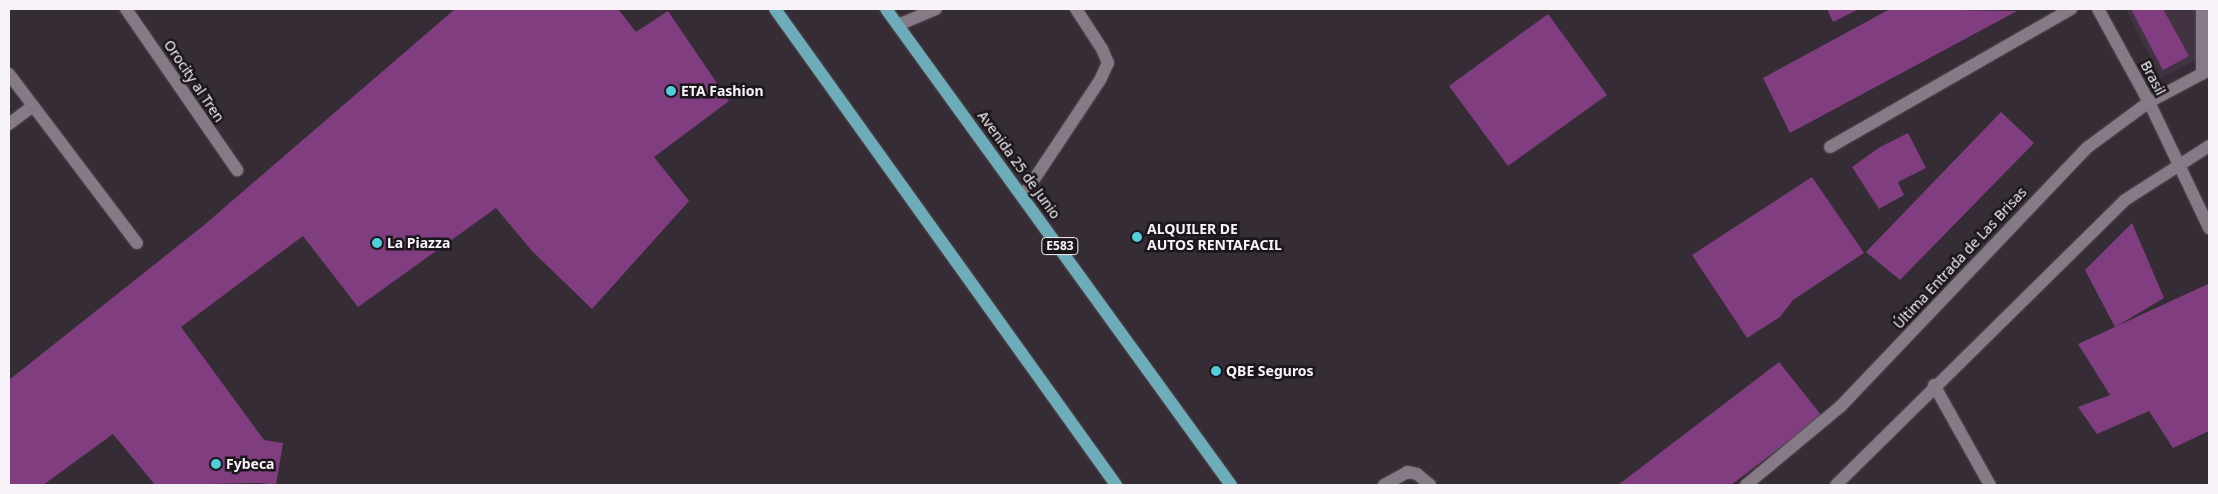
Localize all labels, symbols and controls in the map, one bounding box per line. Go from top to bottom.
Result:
street label: Orocity al Tren [160,37,228,125]
street label: Brasil [2137,58,2169,98]
place label: ETA Fashion [681,83,764,99]
marker: ETA Fashion [665,85,677,97]
street label: Avenida 25 de Junio [974,108,1064,222]
street label: Última Entrada de Las Brisas [1890,184,2030,332]
place label: ALQUILER DE AUTOS RENTAFACIL [1147,221,1282,253]
marker: ALQUILER DE AUTOS RENTAFACIL [1131,231,1143,243]
place label: La Piazza [387,235,450,251]
marker: La Piazza [371,237,383,249]
road number: E583 [1041,237,1079,256]
place label: QBE Seguros [1226,363,1314,379]
marker: QBE Seguros [1210,365,1222,377]
place label: Fybeca [226,456,274,472]
marker: Fybeca [210,458,222,470]

